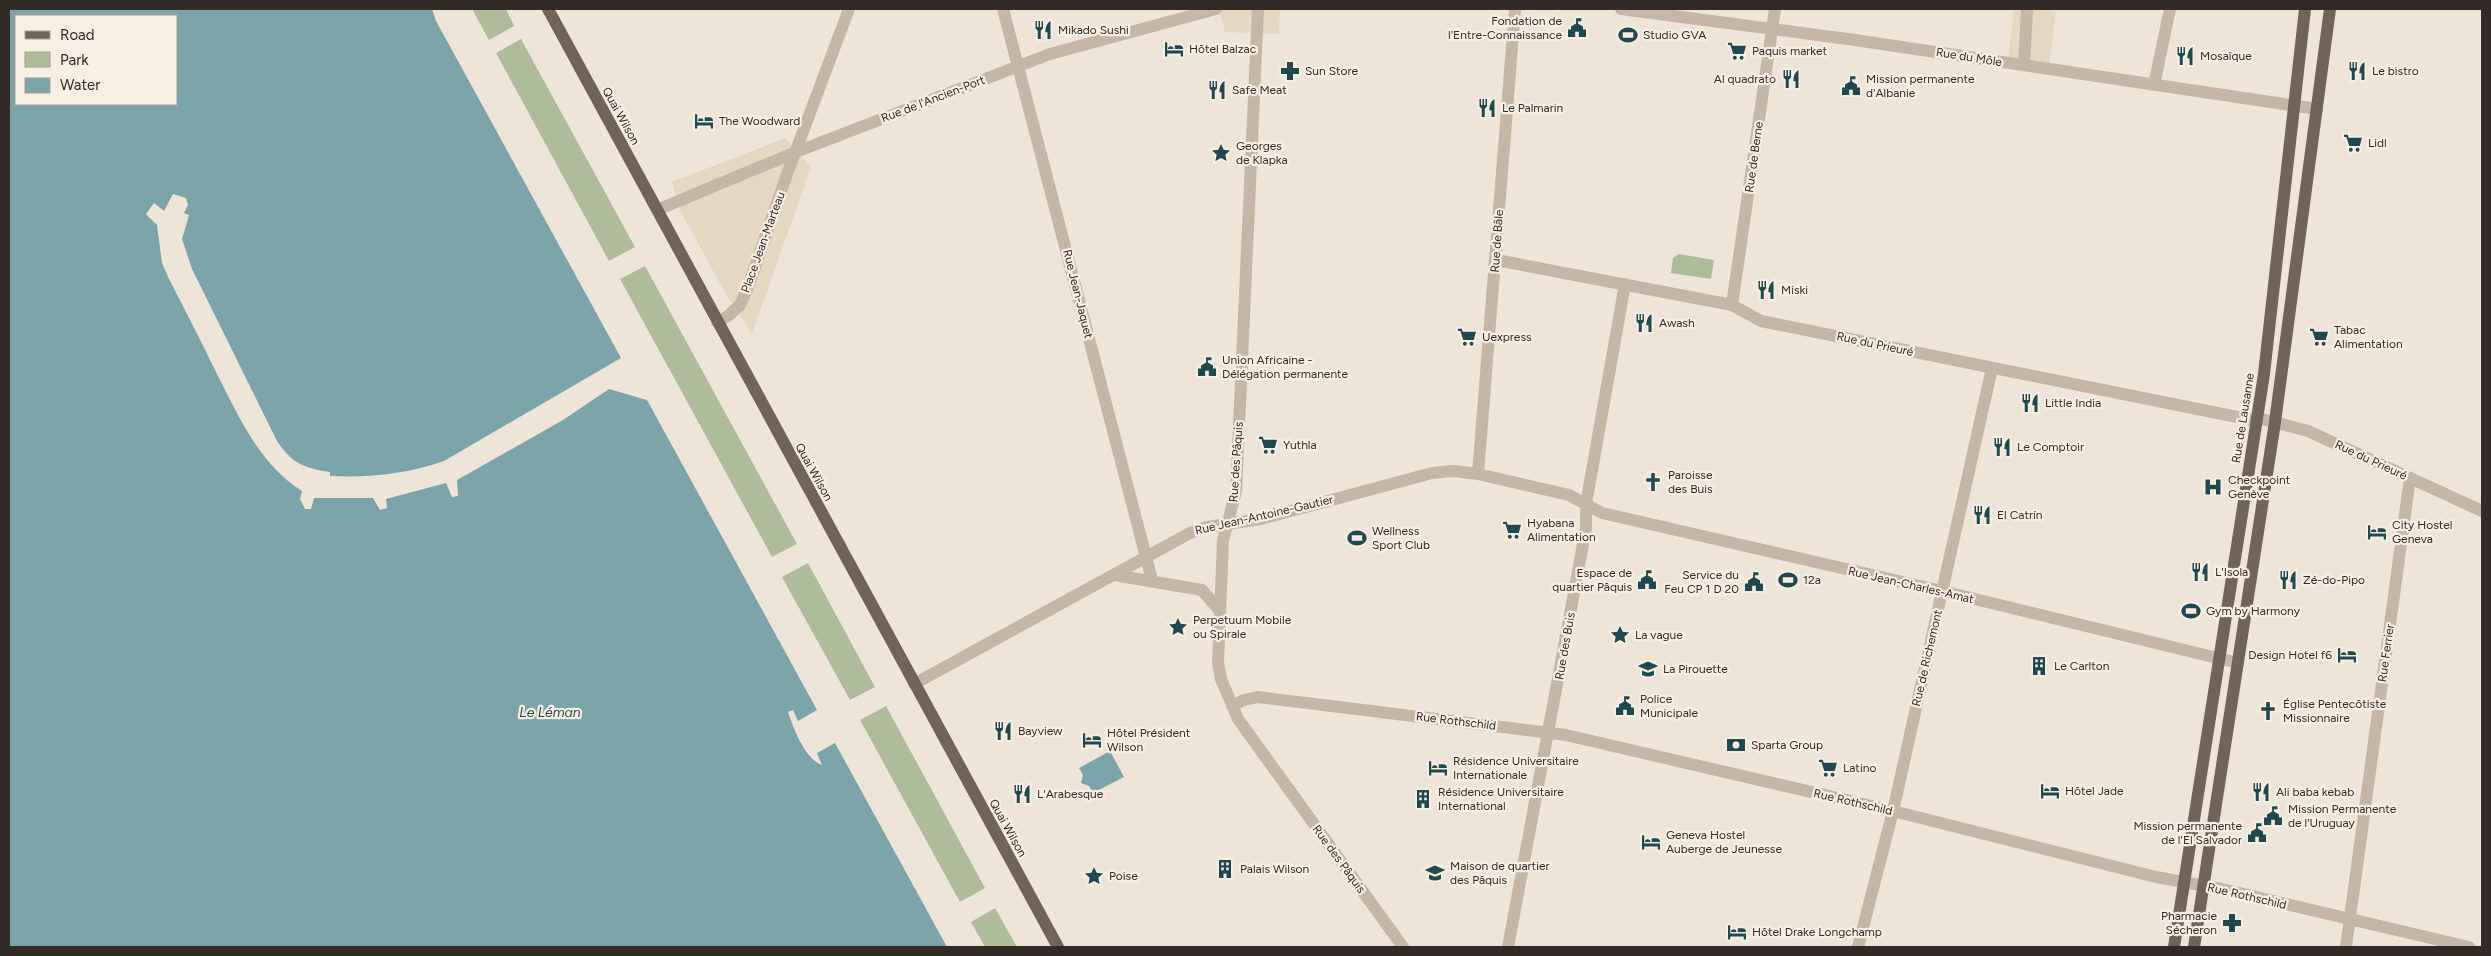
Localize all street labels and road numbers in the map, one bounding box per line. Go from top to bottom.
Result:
street label: Rue du Môle [1935,45,2003,69]
street label: Rue de l'Ancien-Port [879,73,987,125]
street label: Quai Wilson [599,85,643,148]
street label: Rue de Berne [1742,120,1766,193]
street label: Place Jean-Marteau [738,190,788,294]
street label: Rue de Bâle [1488,209,1506,273]
street label: Rue Jean-Jaquet [1060,248,1096,340]
street label: Rue du Prieuré [1835,329,1915,359]
street label: Rue de Lausanne [2229,372,2257,464]
street label: Rue des Pâquis [1226,421,1246,503]
street label: Rue du Prieuré [2333,437,2410,483]
street label: Quai Wilson [792,441,836,504]
street label: Rue Jean-Antoine-Gautier [1194,492,1334,538]
street label: Rue Jean-Charles-Amat [1847,564,1976,606]
street label: Rue de Richemont [1909,608,1945,708]
street label: Rue des Buis [1552,611,1578,681]
street label: Rue Ferrier [2375,623,2397,683]
street label: Rue Rothschild [1415,709,1497,733]
street label: Rue Rothschild [1812,786,1894,818]
street label: Quai Wilson [986,797,1030,860]
street label: Rue des Pâquis [1310,822,1369,896]
street label: Rue Rothschild [2206,880,2288,912]

